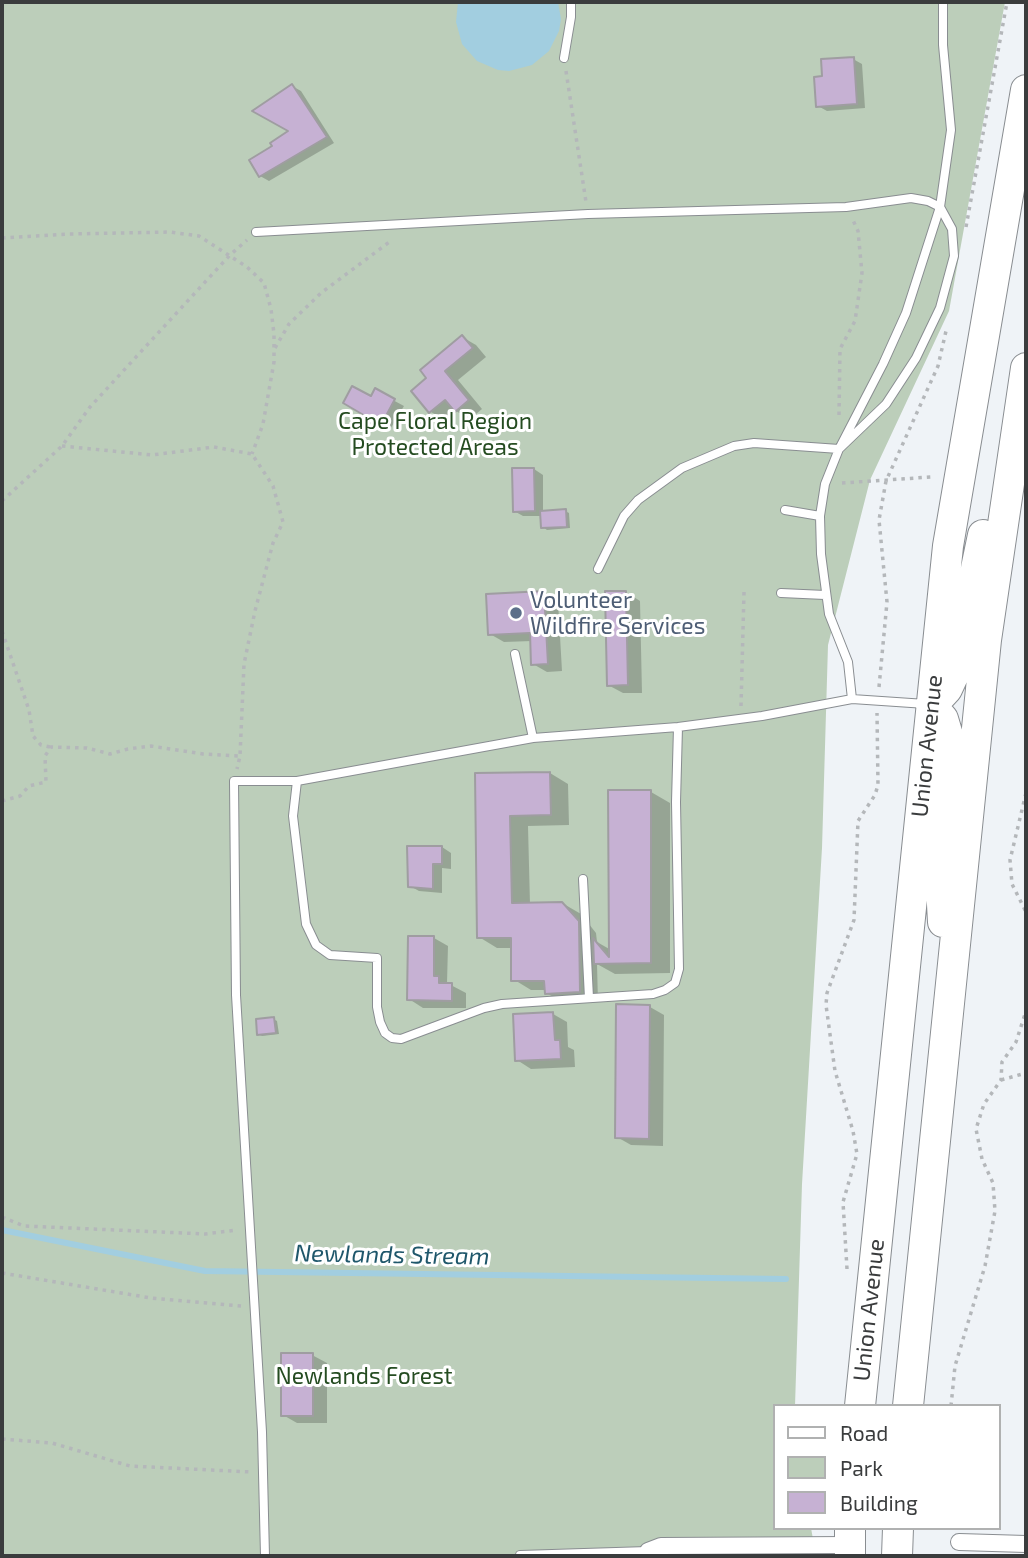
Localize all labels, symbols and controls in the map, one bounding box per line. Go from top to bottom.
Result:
park label: Cape Floral Region Protected Areas [338,407,532,461]
place label: Volunteer Wildfire Services [530,586,705,640]
marker: Volunteer Wildfire Services [508,605,524,621]
street label: Union Avenue [906,673,948,819]
street label: Union Avenue [848,1237,890,1383]
water label: Newlands Stream [294,1239,490,1271]
park label: Newlands Forest [275,1362,453,1390]
legend [772,1404,1000,1530]
text: Road [840,1420,888,1445]
text: Park [840,1455,883,1480]
text: Building [840,1490,918,1515]

